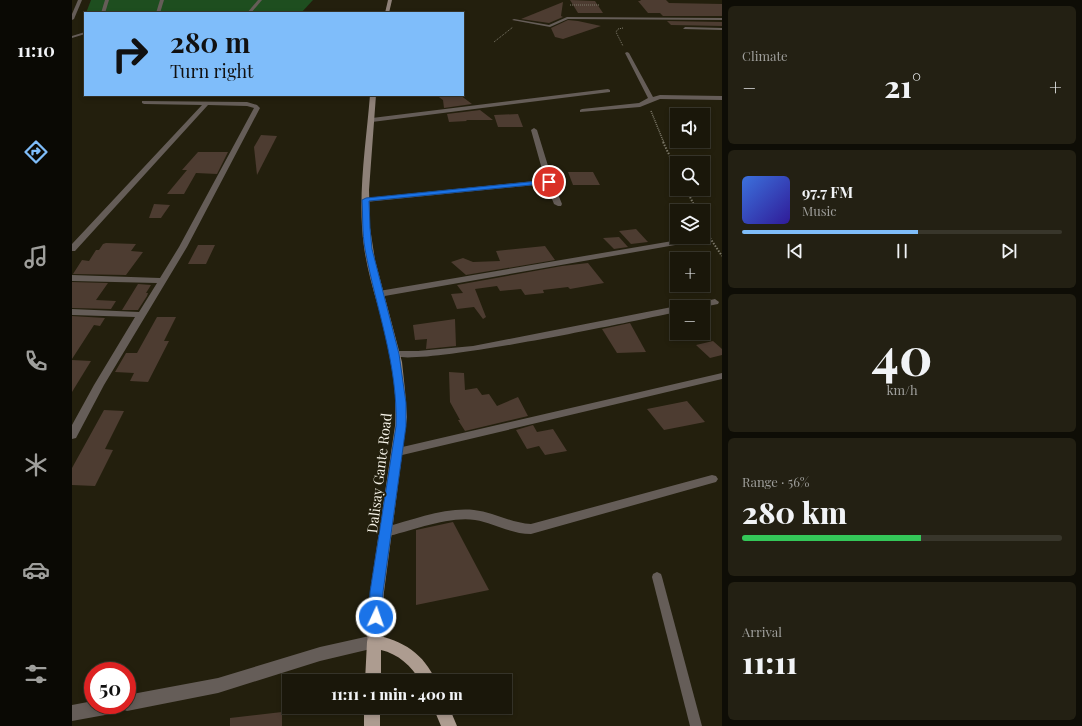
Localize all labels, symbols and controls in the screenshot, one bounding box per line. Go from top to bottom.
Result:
text: 280 m [170,23,250,60]
icon: right [104,28,156,80]
text: 11:10 [17,38,55,62]
text: Climate [742,47,788,64]
text: Turn right [170,59,253,83]
text: 21° [884,66,921,106]
text: − [742,72,756,102]
text: + [1049,72,1062,102]
map controls [670,108,710,340]
button: sound [670,108,710,148]
icon: directions [22,138,50,166]
button: search [670,156,710,196]
pin [532,165,566,199]
icon: arrive [538,171,560,193]
text: 97.7 FM [802,182,853,202]
text: Music [802,202,837,219]
button: layers [670,204,710,244]
icon: previous [784,240,806,262]
icon: pause [891,240,913,262]
icon: next [998,240,1020,262]
icon: music [22,243,50,271]
button: + [670,252,710,292]
button: − [670,300,710,340]
text: 40 [872,320,933,389]
icon: phone [22,347,50,375]
text: km/h [886,381,918,398]
street label: Dalisay Gante Road [362,412,396,534]
icon: climate [22,451,50,479]
text: Range · 56% [742,473,810,490]
text: 280 km [742,492,847,532]
icon: car [22,556,50,584]
position arrow [355,596,397,638]
text: Arrival [742,623,782,640]
text: 11:11 [742,642,798,682]
icon: filters [22,660,50,688]
speed limit sign: 50 [84,662,136,714]
text: 11:11 · 1 min · 400 m [331,684,463,704]

